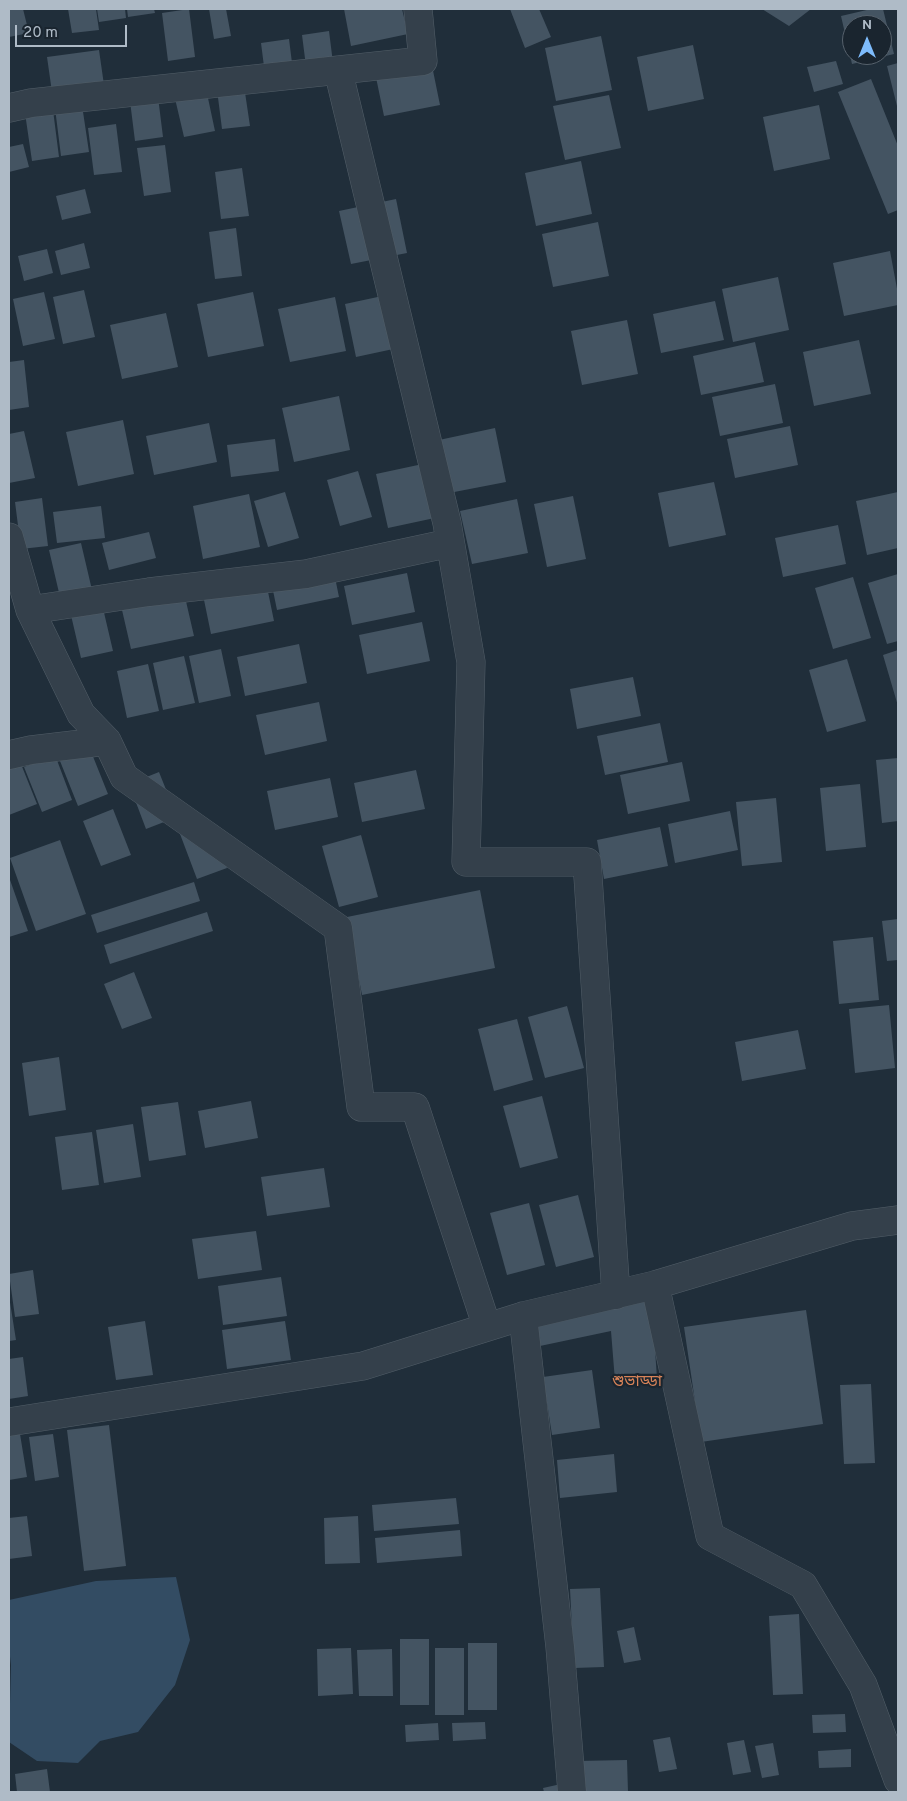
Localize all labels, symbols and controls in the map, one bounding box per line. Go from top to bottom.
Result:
scale bar [18,15,130,47]
north arrow [842,15,892,65]
text: N [862,17,872,34]
text: 20 m [23,24,58,43]
district label: শুভাড্ডা [612,1373,662,1393]

